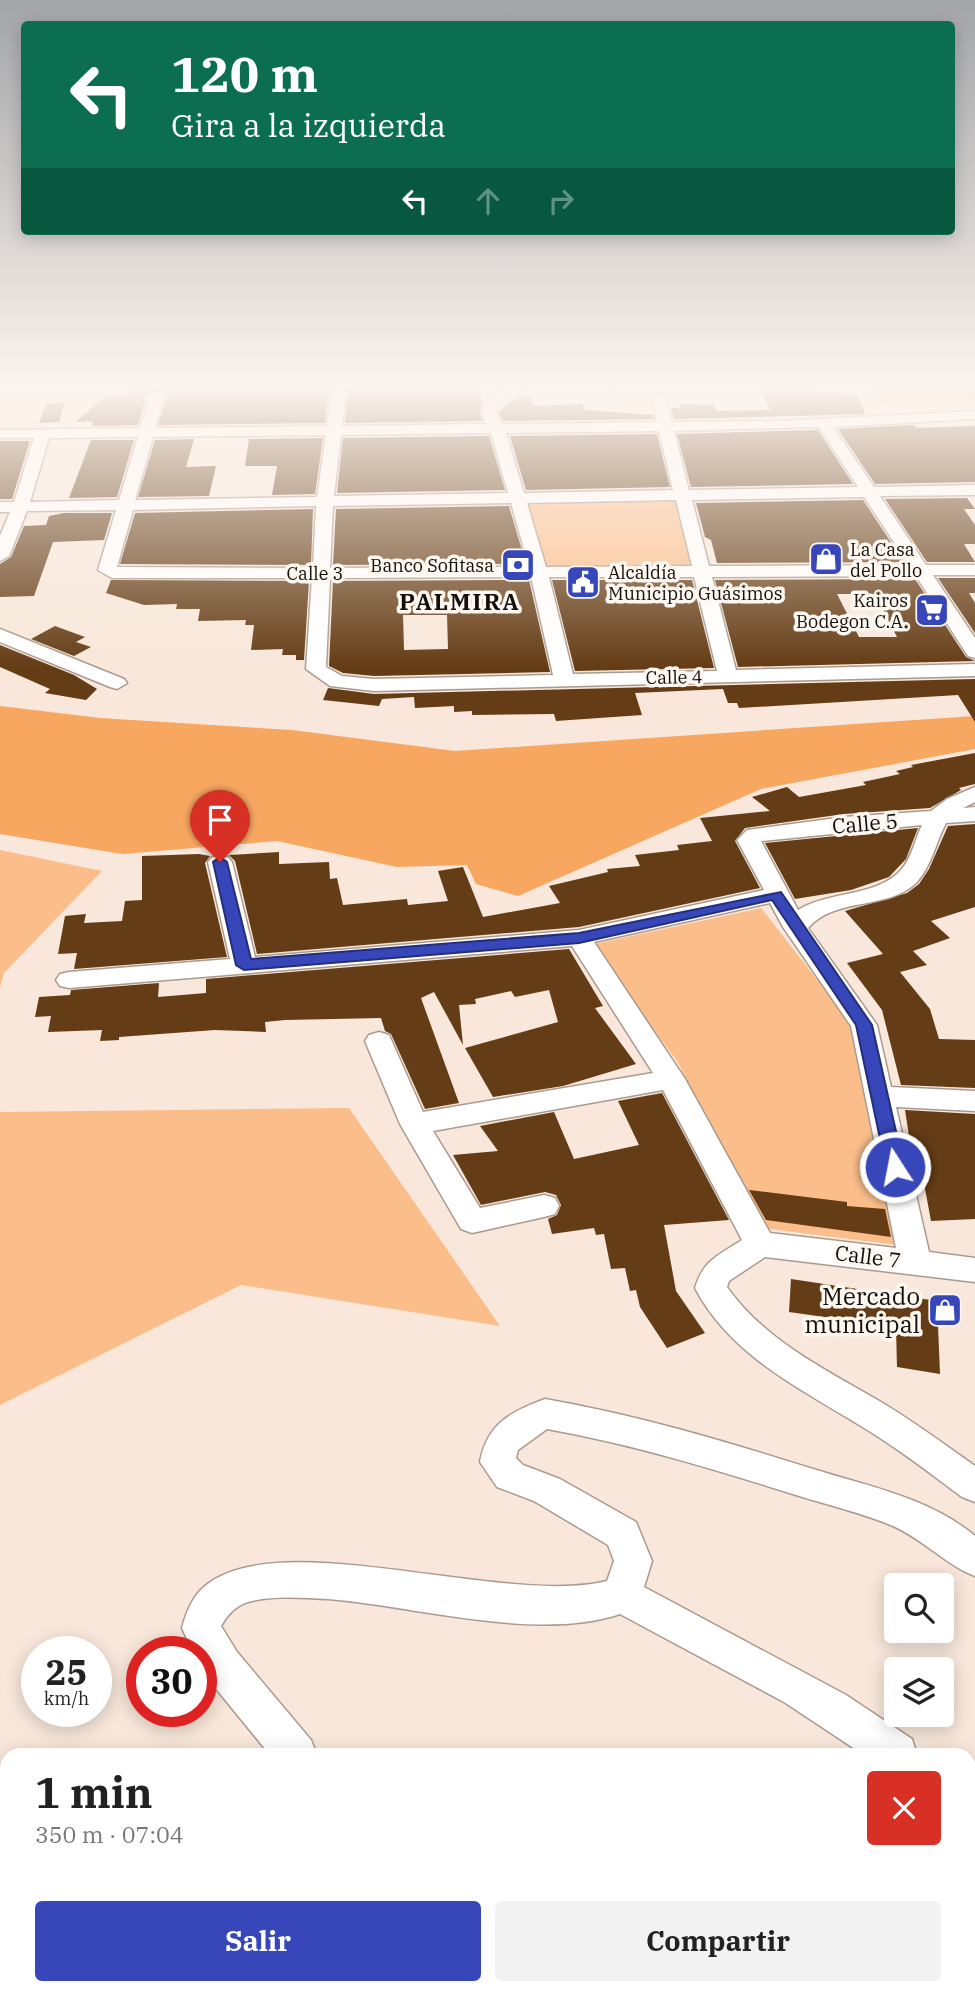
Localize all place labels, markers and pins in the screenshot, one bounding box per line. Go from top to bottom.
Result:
place label: La Casa del Pollo [850,538,922,582]
shop icon: La Casa del Pollo [807,540,845,578]
bank icon: Banco Sofitasa [499,546,537,584]
place label: Banco Sofitasa [370,554,494,577]
place label: Alcaldía Municipio Guásimos [608,561,783,605]
public building icon: Alcaldía Municipio Guásimos [564,563,602,601]
place label: Kairos Bodegon C.A. [796,589,908,633]
supermarket icon: Kairos Bodegon C.A. [913,591,951,629]
pin [190,790,250,862]
place label: Mercado municipal [804,1280,920,1340]
shop icon: Mercado municipal [926,1291,964,1329]

